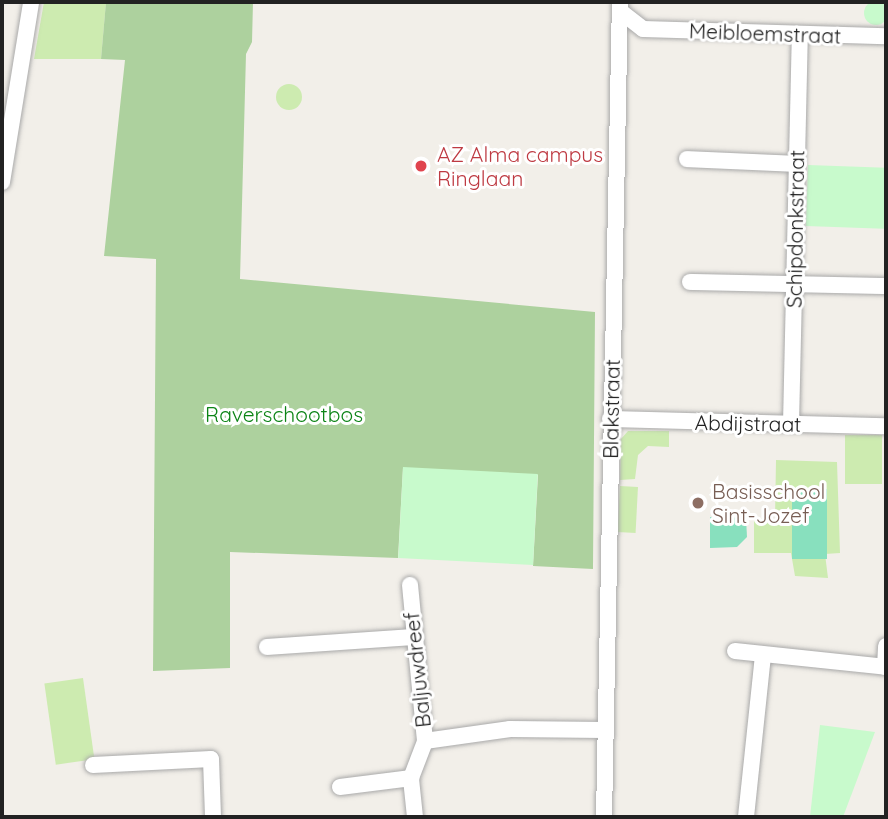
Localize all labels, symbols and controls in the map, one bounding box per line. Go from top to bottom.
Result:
street label: Meibloemstraat [688,18,842,48]
place label: AZ Alma campus Ringlaan [437,141,603,191]
street label: Schipdonkstraat [781,150,809,308]
marker: AZ Alma campus Ringlaan [411,156,431,176]
street label: Blakstraat [598,359,624,459]
park label: Raverschootbos [205,401,363,427]
street label: Abdijstraat [694,409,802,437]
place label: Basisschool Sint-Jozef [712,478,825,528]
marker: Basisschool Sint-Jozef [690,495,706,511]
street label: Baljuwdreef [398,611,436,729]

